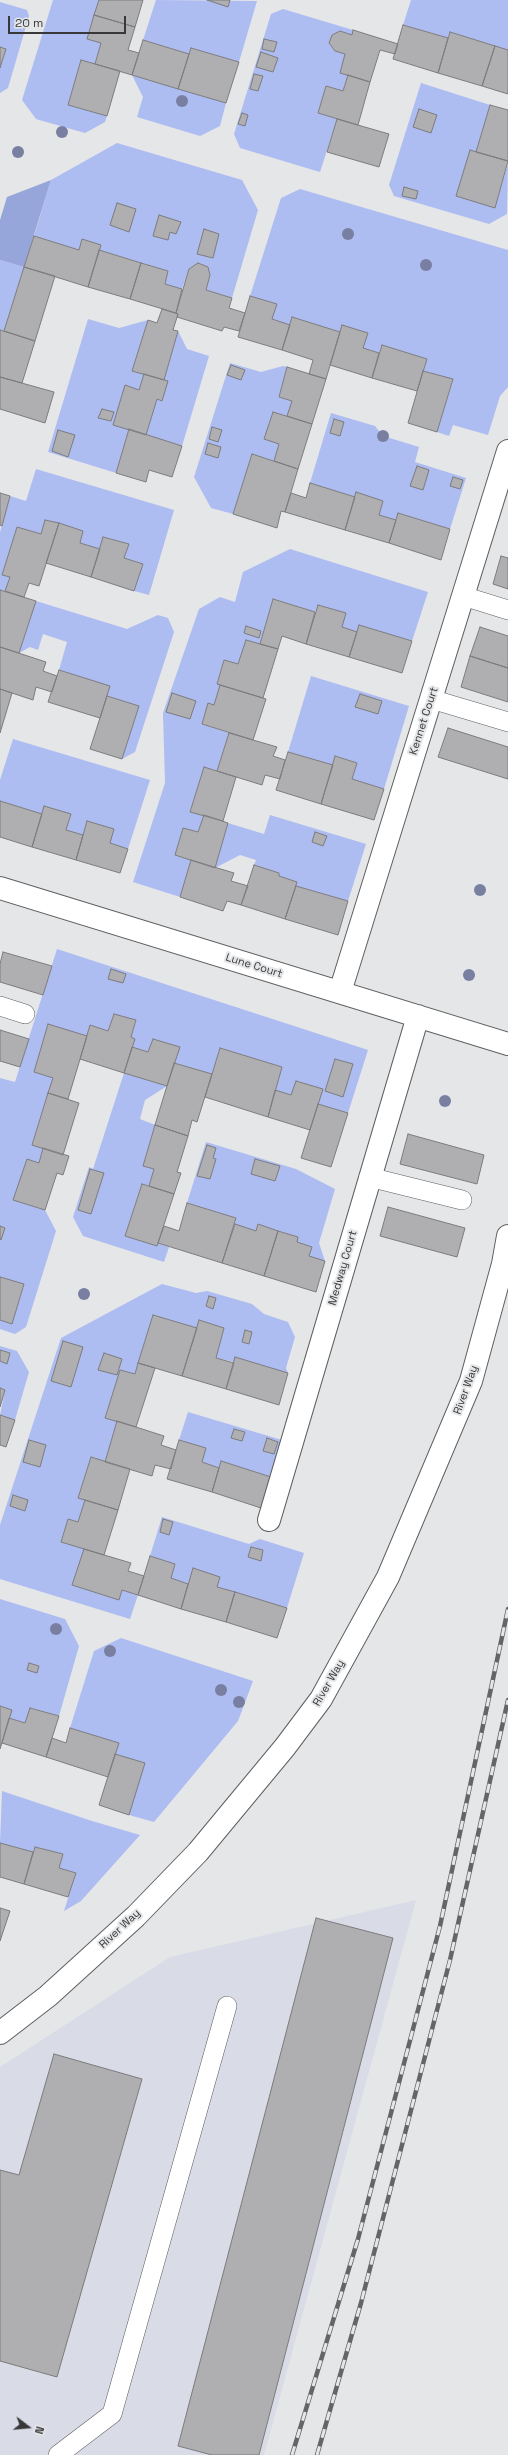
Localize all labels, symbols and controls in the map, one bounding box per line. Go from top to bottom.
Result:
scale bar [10,8,128,34]
text: 20 m [15,15,43,31]
street label: Kennet Court [407,685,441,757]
street label: Lune Court [224,951,284,981]
street label: Medway Court [326,1229,360,1307]
street label: River Way [451,1364,481,1416]
street label: River Way [310,1658,348,1708]
street label: River Way [97,1907,143,1951]
north arrow [8,2407,48,2447]
text: N [32,2425,47,2436]

